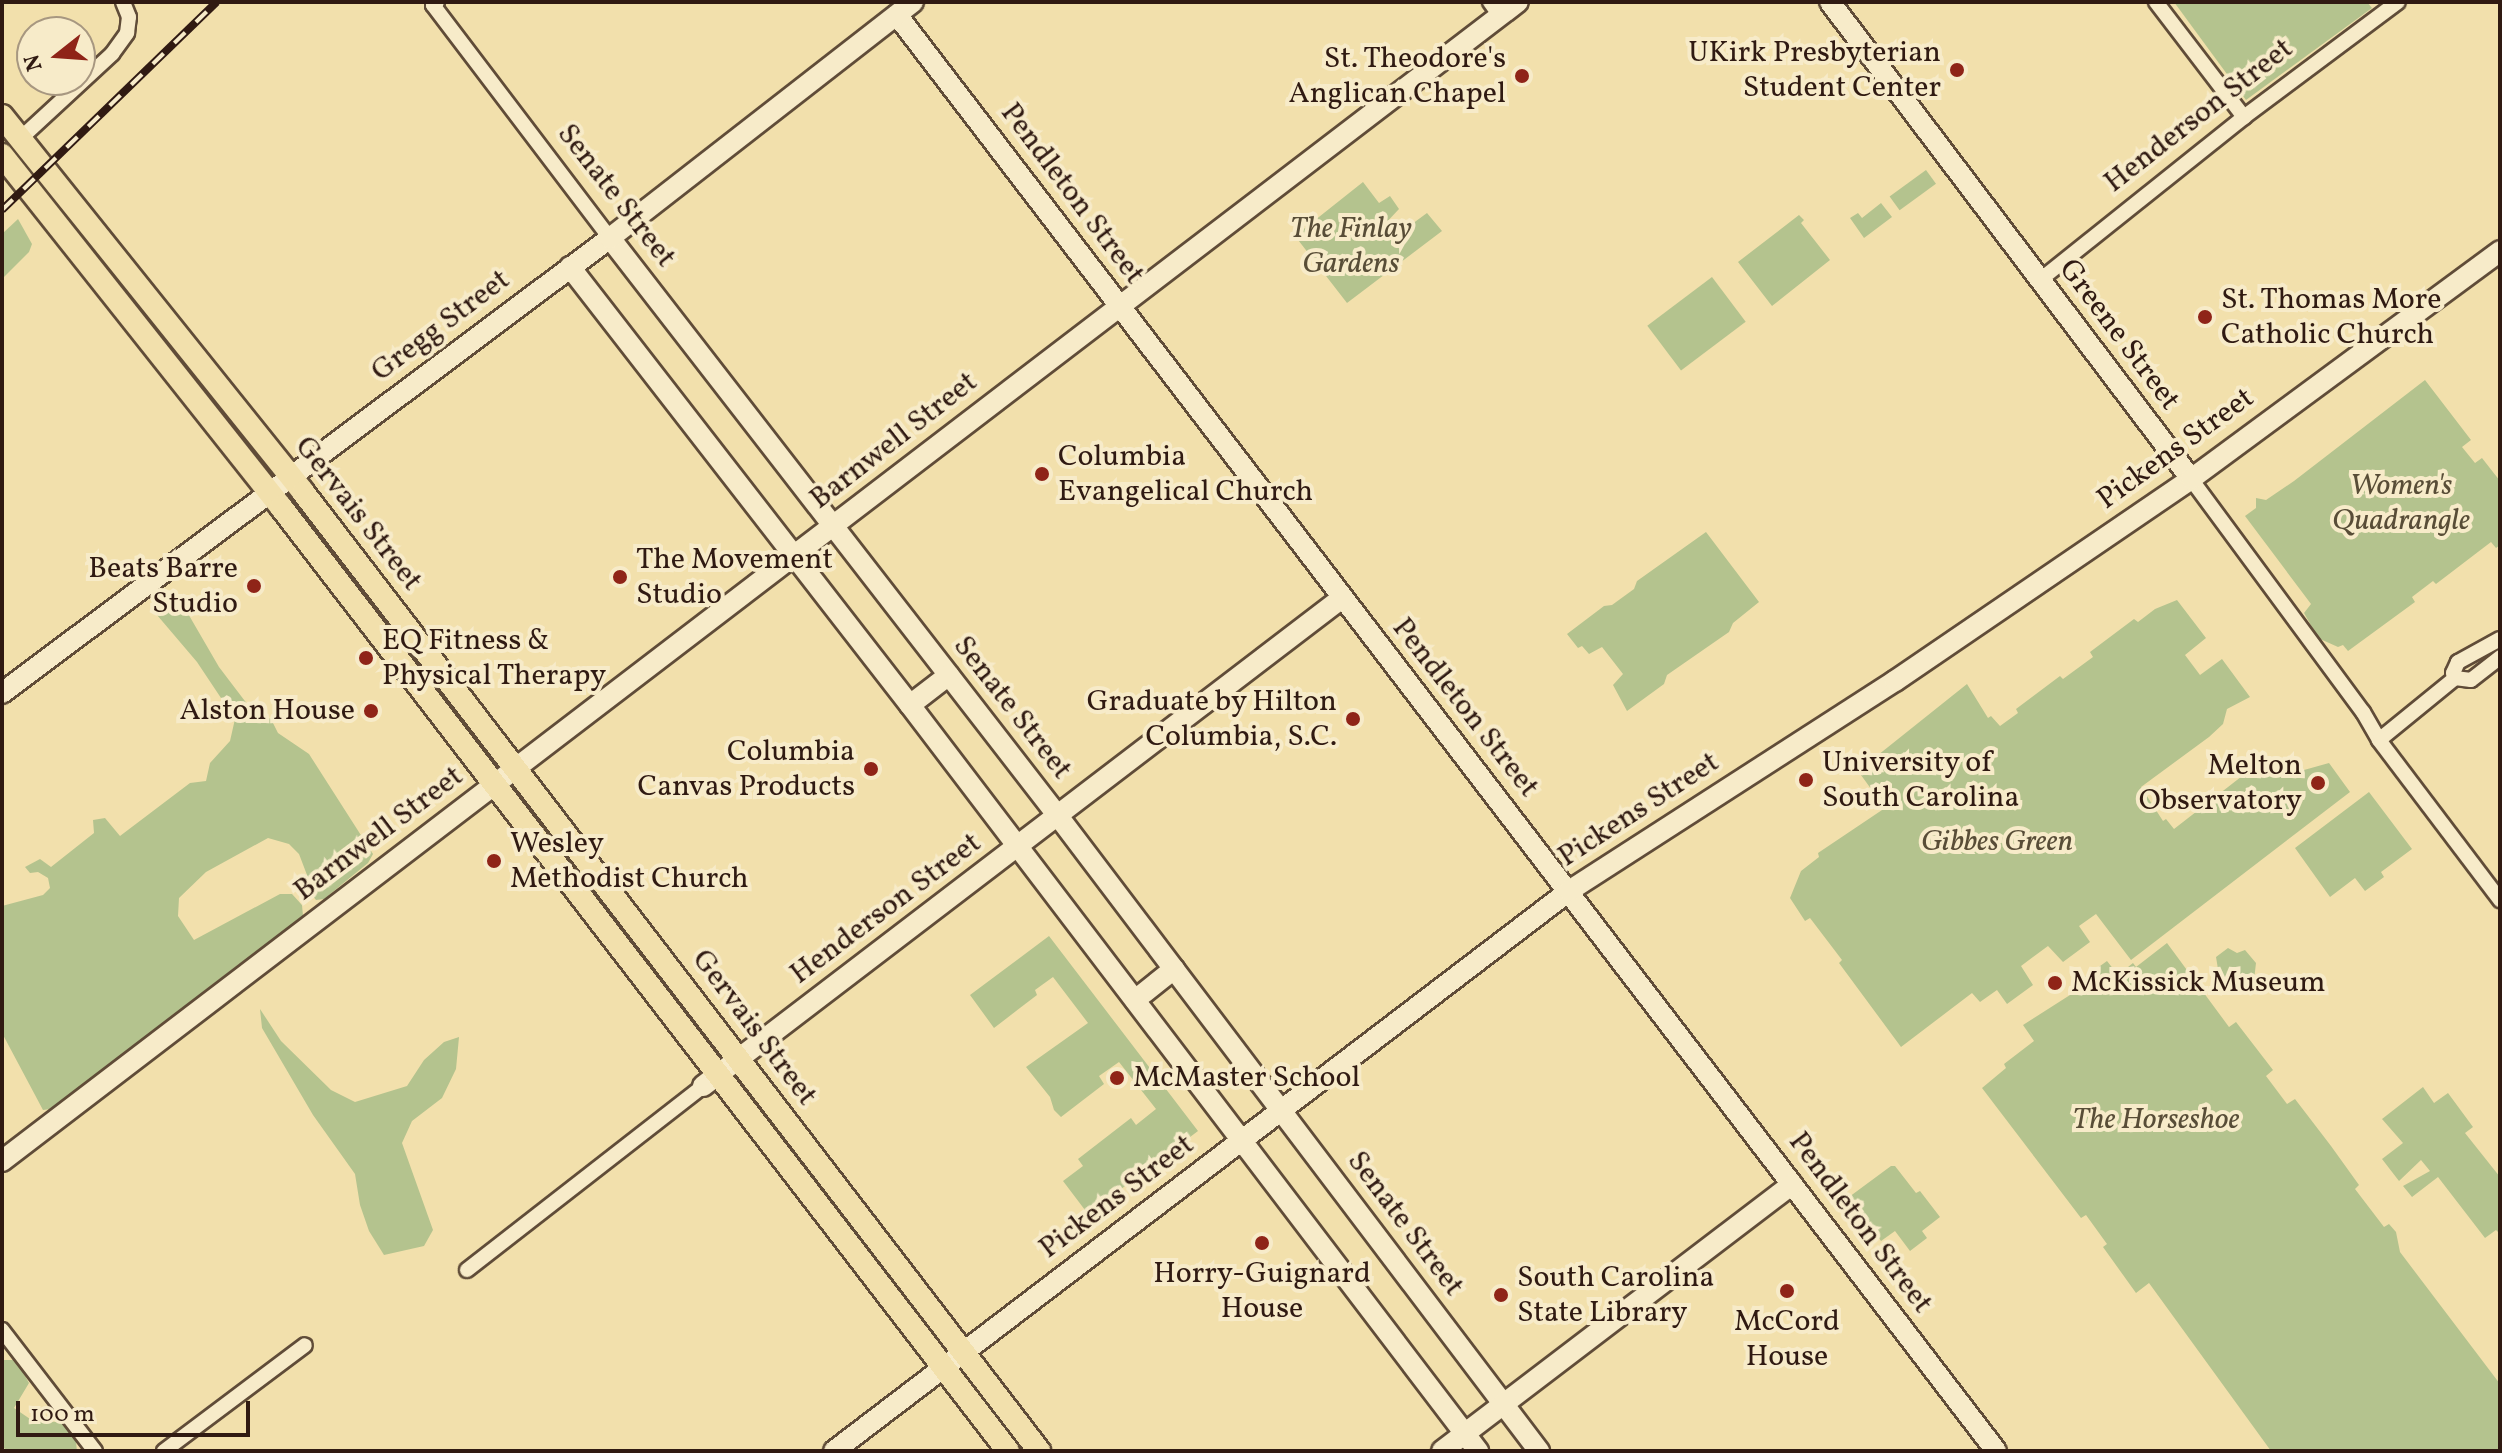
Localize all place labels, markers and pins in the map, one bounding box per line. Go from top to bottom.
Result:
place label: UKirk Presbyterian Student Center [1688,35,1941,106]
place label: St. Theodore's Anglican Chapel [1289,41,1506,112]
marker: UKirk Presbyterian Student Center [1948,61,1966,79]
marker: St. Theodore's Anglican Chapel [1513,67,1531,85]
place label: St. Thomas More Catholic Church [2221,282,2442,352]
marker: St. Thomas More Catholic Church [2196,308,2214,326]
place label: Columbia Evangelical Church [1058,439,1313,510]
marker: Columbia Evangelical Church [1033,465,1051,483]
place label: The Movement Studio [636,542,833,612]
place label: Beats Barre Studio [88,551,238,622]
marker: The Movement Studio [611,568,629,586]
marker: Beats Barre Studio [245,577,263,595]
place label: EQ Fitness & Physical Therapy [382,623,607,694]
marker: EQ Fitness & Physical Therapy [357,649,375,667]
place label: Graduate by Hilton Columbia, S.C. [1086,684,1337,754]
place label: Alston House [179,693,355,729]
marker: Alston House [362,702,380,720]
marker: Graduate by Hilton Columbia, S.C. [1344,710,1362,728]
place label: Columbia Canvas Products [638,734,855,804]
place label: University of South Carolina [1822,745,2019,816]
place label: Melton Observatory [2139,748,2302,818]
marker: Columbia Canvas Products [862,760,880,778]
marker: University of South Carolina [1797,771,1815,789]
marker: Melton Observatory [2309,774,2327,792]
place label: Wesley Methodist Church [510,826,749,896]
marker: Wesley Methodist Church [485,852,503,870]
place label: McKissick Museum [2071,965,2326,1001]
marker: McKissick Museum [2046,974,2064,992]
place label: McMaster School [1133,1060,1360,1096]
marker: McMaster School [1108,1069,1126,1087]
marker: Horry-Guignard House [1253,1234,1271,1252]
place label: Horry-Guignard House [1153,1256,1371,1326]
place label: South Carolina State Library [1517,1260,1714,1330]
marker: McCord House [1778,1282,1796,1300]
marker: South Carolina State Library [1492,1286,1510,1304]
place label: McCord House [1734,1304,1840,1374]

